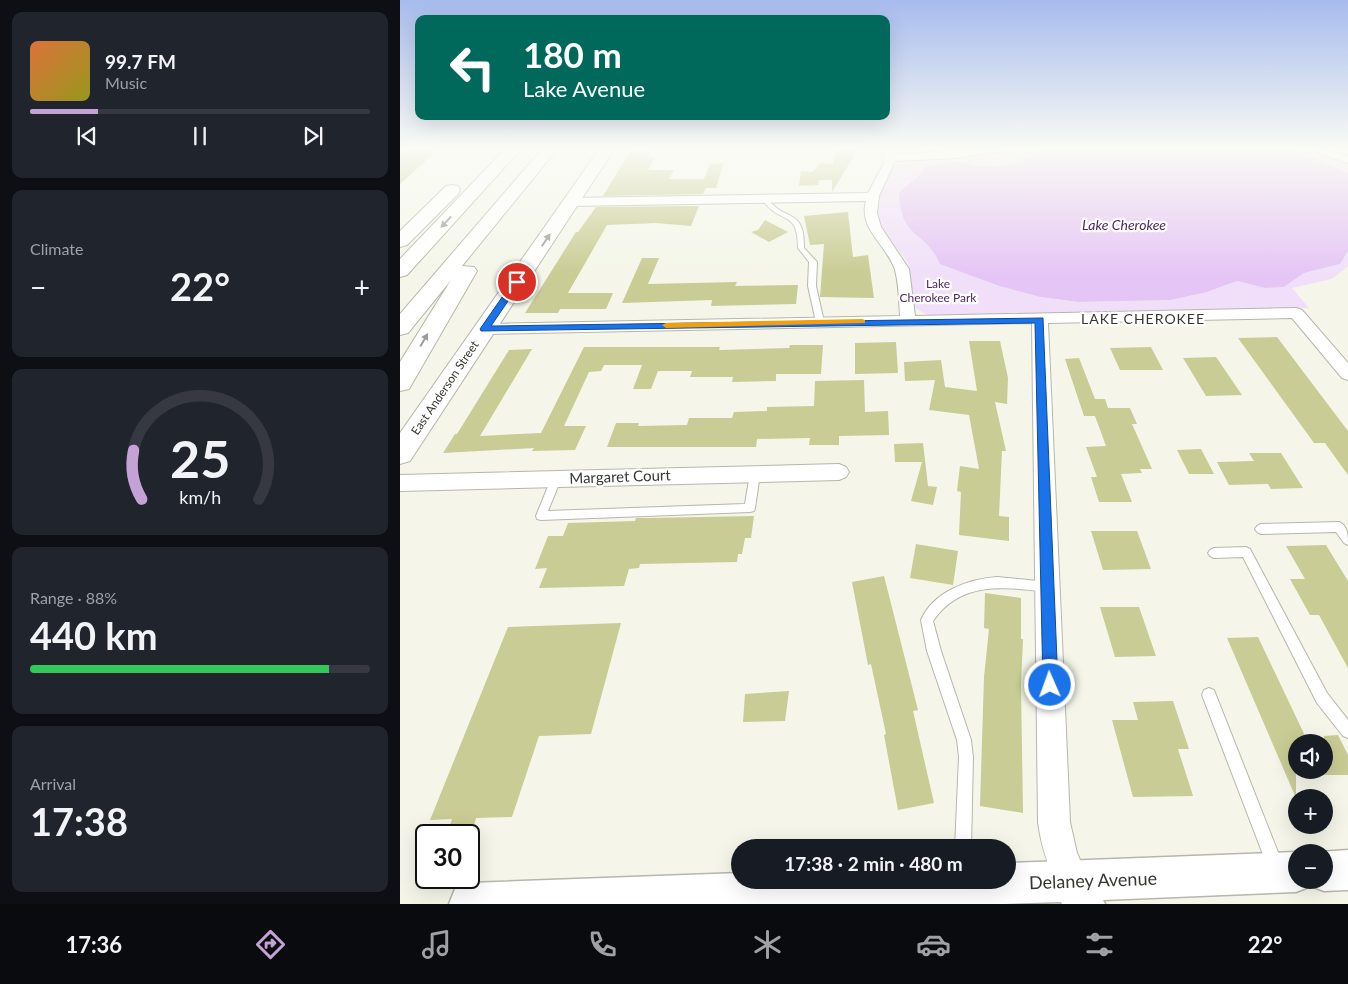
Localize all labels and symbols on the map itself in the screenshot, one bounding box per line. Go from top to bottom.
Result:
one-way arrow [440,216,452,228]
water label: Lake Cherokee [1082,216,1166,233]
one-way arrow [541,233,551,247]
pin [496,261,538,303]
park label: Lake Cherokee Park [900,276,977,305]
district label: LAKE CHEROKEE [1081,310,1205,327]
one-way arrow [419,334,428,347]
street label: East Anderson Street [407,337,482,438]
street label: Margaret Court [569,465,672,487]
position arrow [1023,658,1075,710]
speed limit sign: 30 [415,824,480,889]
street label: Delaney Avenue [1029,867,1157,893]

